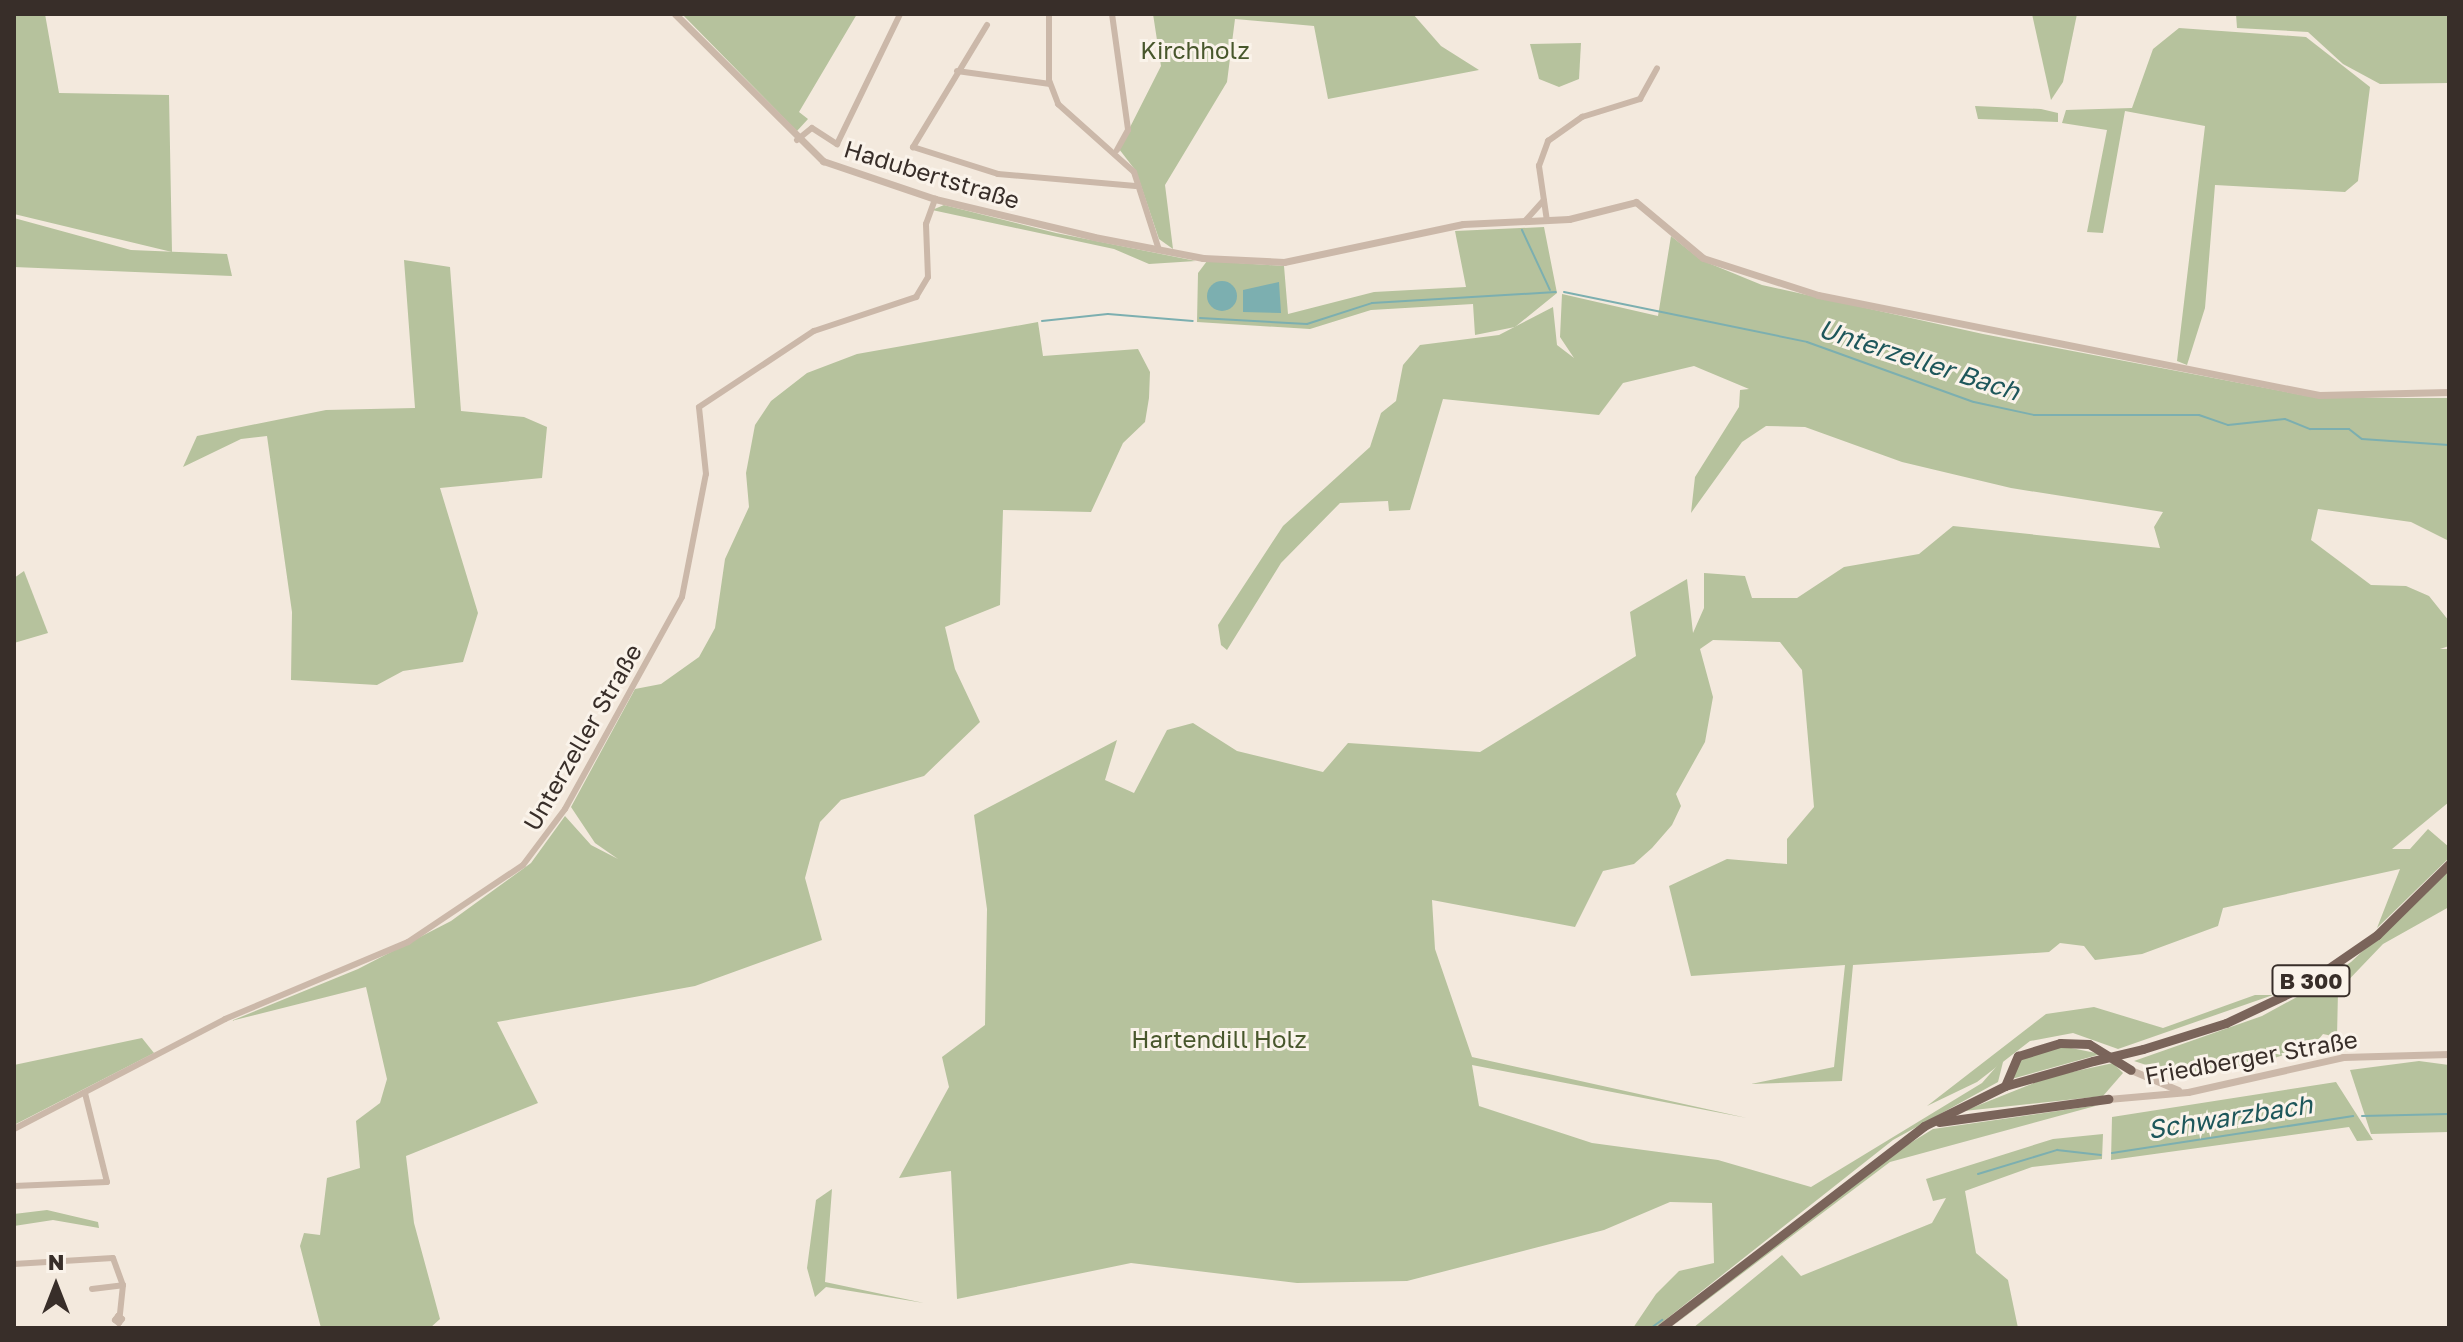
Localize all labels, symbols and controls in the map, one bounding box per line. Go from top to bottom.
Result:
park label: Kirchholz [1140,36,1250,64]
street label: Hadubertstraße [841,134,1023,214]
water label: Unterzeller Bach [1815,313,2023,407]
street label: Unterzeller Straße [517,639,647,835]
road number: B 300 [2271,963,2351,999]
street label: Friedberger Straße [2142,1024,2360,1090]
park label: Hartendill Holz [1131,1025,1307,1053]
water label: Schwarzbach [2145,1089,2315,1145]
north arrow [16,1246,96,1326]
text: N [48,1248,64,1275]

